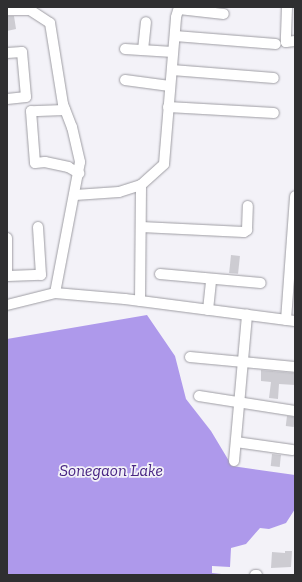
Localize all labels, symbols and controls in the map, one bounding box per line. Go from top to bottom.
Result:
water label: Sonegaon Lake [59,461,163,481]

